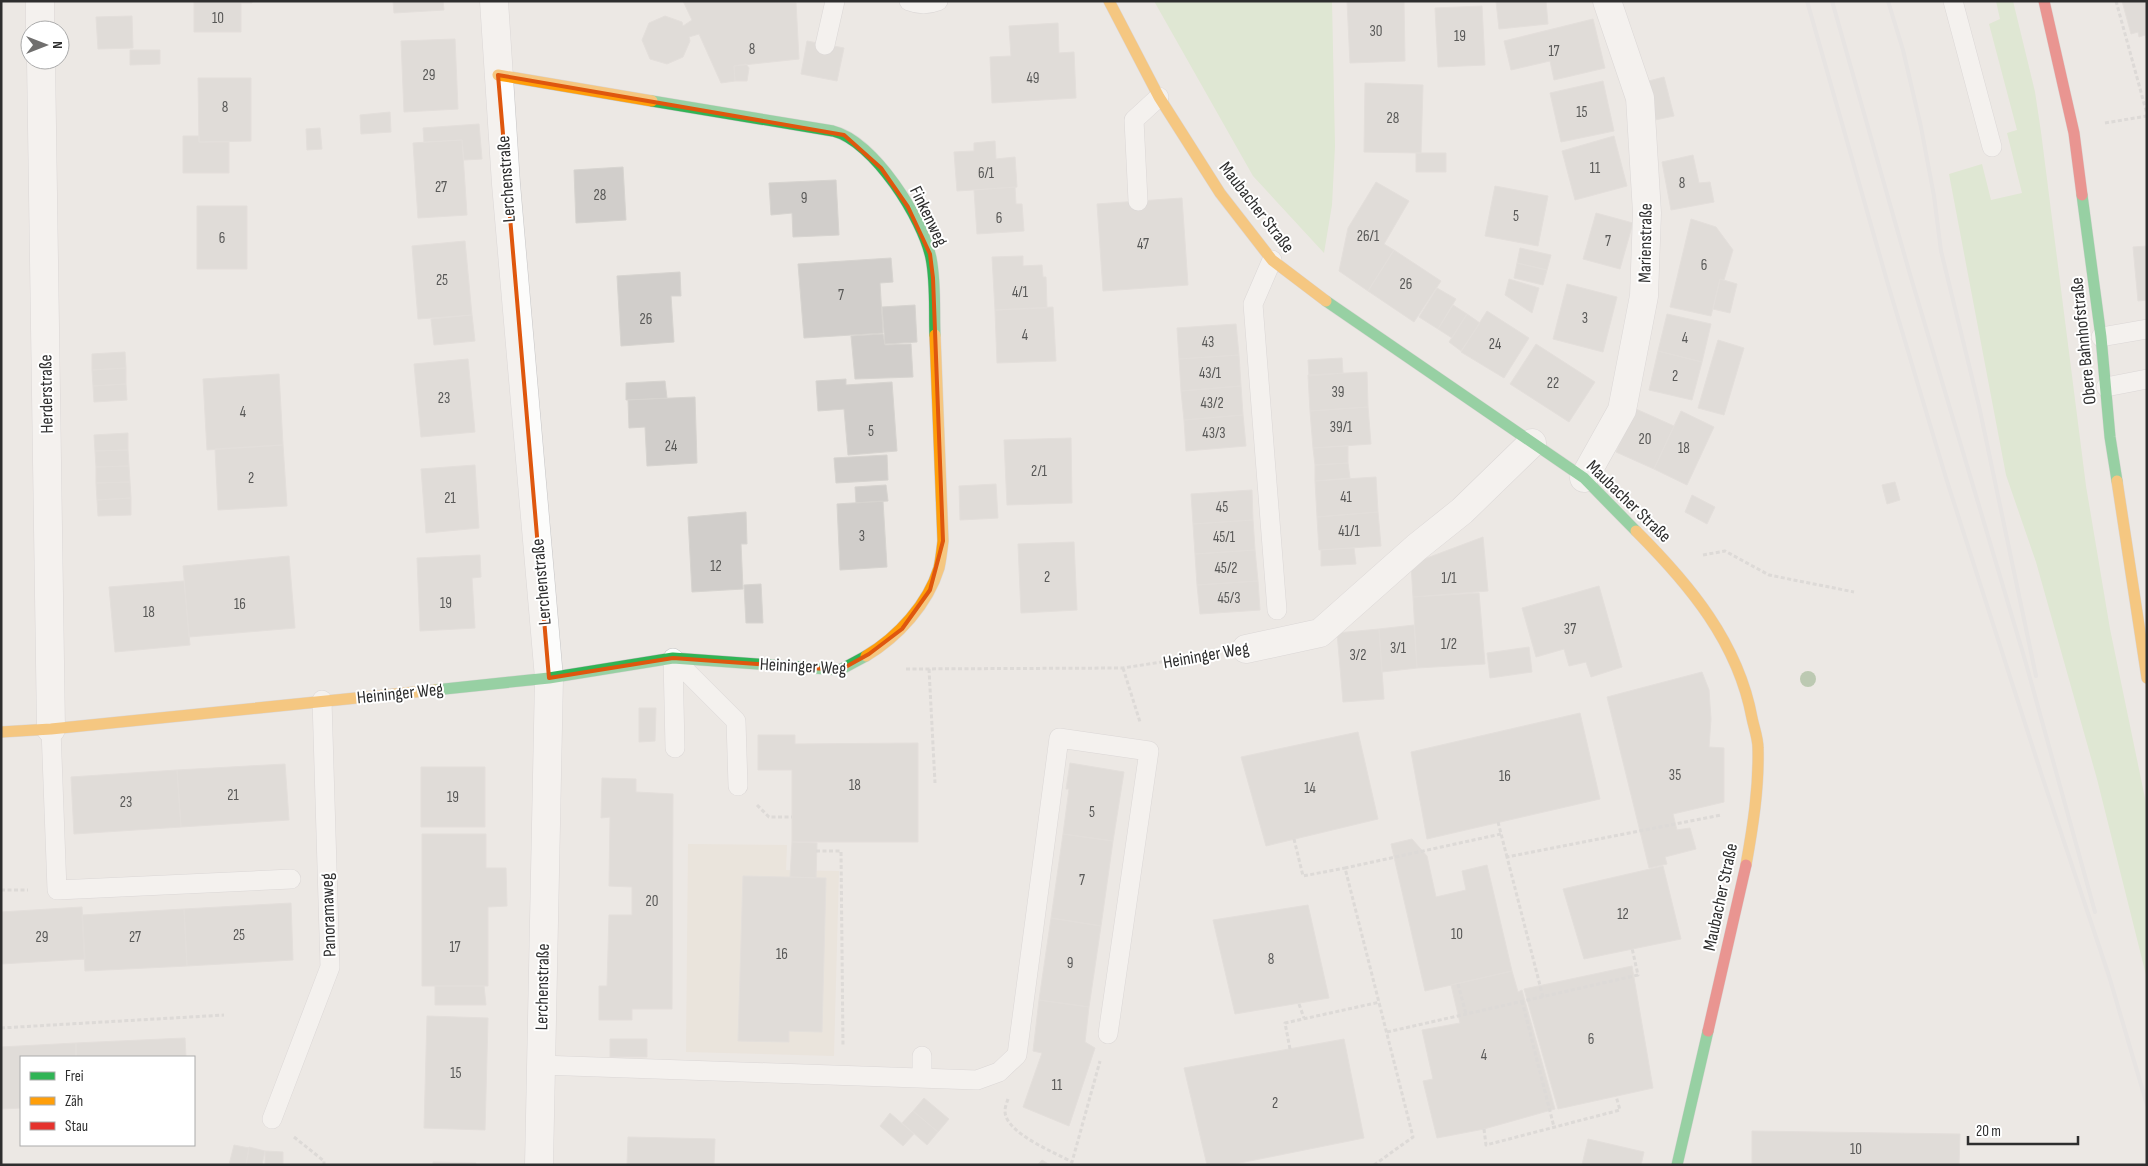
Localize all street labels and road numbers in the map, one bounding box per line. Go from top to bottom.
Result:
street label: Lerchenstraße [493,135,520,223]
street label: Maubacher Straße [1215,158,1299,257]
street label: Finkenweg [905,183,952,250]
street label: Marienstraße [1634,203,1657,283]
street label: Obere Bahnhofstraße [2066,276,2101,406]
street label: Herderstraße [35,354,58,434]
street label: Maubacher Straße [1582,456,1675,547]
street label: Lerchenstraße [527,538,556,626]
street label: Heininger Weg [1162,638,1251,673]
street label: Heininger Weg [759,654,847,679]
street label: Heininger Weg [356,679,444,708]
street label: Maubacher Straße [1699,841,1742,953]
street label: Panoramaweg [317,873,340,957]
street label: Lerchenstraße [531,943,554,1031]

